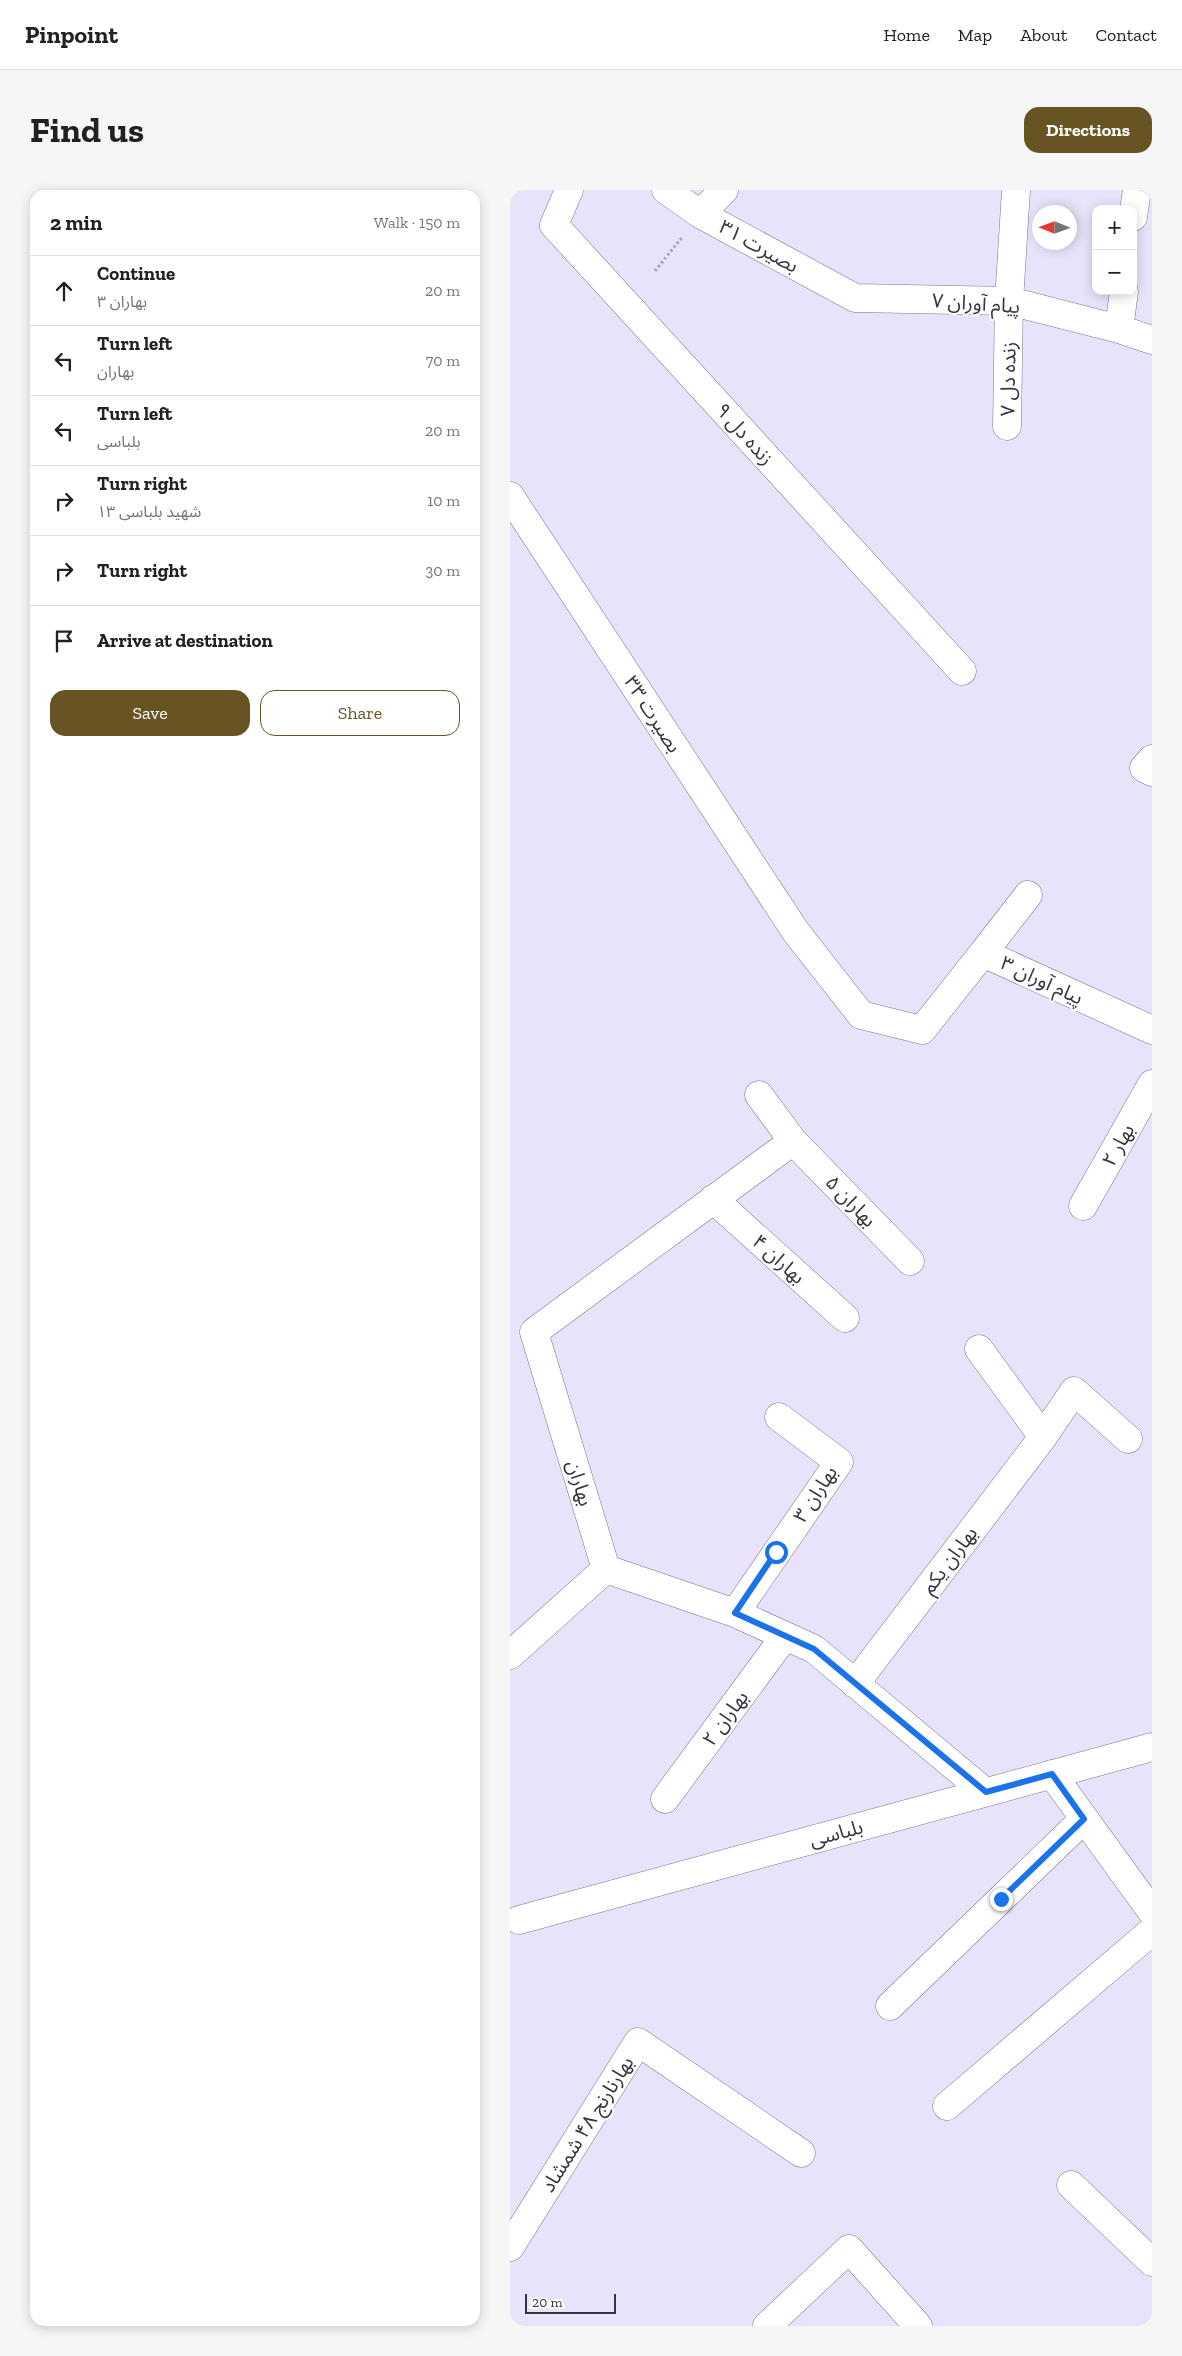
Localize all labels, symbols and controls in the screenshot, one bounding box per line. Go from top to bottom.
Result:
text: Pinpoint [25,20,118,49]
text: Home [883,24,930,46]
text: Map [958,24,992,46]
text: About [1020,24,1067,46]
text: Contact [1095,24,1157,46]
button: Directions [1024,107,1152,153]
text: Find us [30,109,144,151]
north arrow [1032,205,1077,250]
map controls [1092,205,1137,295]
button: + [1092,205,1137,250]
text: 2 min [50,210,102,235]
text: Walk · 150 m [374,213,460,232]
street label: بصیرت ۳۱ [715,214,803,278]
button: − [1092,250,1137,295]
text: Continue [97,262,175,285]
icon: ahead [50,277,78,305]
text: 20 m [425,281,460,300]
street label: پیام آوران ۷ [931,288,1021,321]
text: بهاران ۳ [97,292,147,311]
text: Turn left [97,332,172,355]
street label: زنده دل ۷ [995,341,1021,417]
icon: left [50,347,78,375]
text: 70 m [426,351,460,370]
text: بهاران [97,362,134,381]
street label: زنده دل ۹ [711,398,779,470]
text: Turn left [97,402,172,425]
icon: left [50,417,78,445]
text: 20 m [425,421,460,440]
text: بلباسی [97,432,141,451]
text: Turn right [97,472,187,495]
icon: right [50,487,78,515]
text: 10 m [427,491,460,510]
text: شهید بلباسی ١٣ [97,502,201,521]
icon: right [50,557,78,585]
text: Turn right [97,559,187,582]
text: 30 m [426,561,460,580]
icon: arrive [50,627,78,655]
text: Arrive at destination [97,629,273,652]
street label: بصیرت ۳۳ [619,671,687,757]
button: Save [50,690,250,736]
button: Share [260,690,460,736]
street label: پیام آوران ۳ [996,950,1087,1012]
street label: بهار ۲ [1097,1120,1139,1170]
street label: بهاران ۵ [821,1170,881,1232]
street label: بهاران ۴ [748,1229,810,1289]
street label: بهاران [562,1457,598,1509]
street label: بهاران ۳ [788,1461,842,1527]
street label: بهاران یکم [916,1521,985,1600]
route start [765,1541,788,1564]
street label: بهاران ۲ [697,1686,753,1750]
street label: بلباسی [807,1814,865,1852]
route end [990,1888,1013,1911]
street label: بهارنارنج ۴۸ شمشاد [536,2052,641,2198]
scale bar [525,2291,616,2314]
text: 20 m [532,2294,563,2311]

